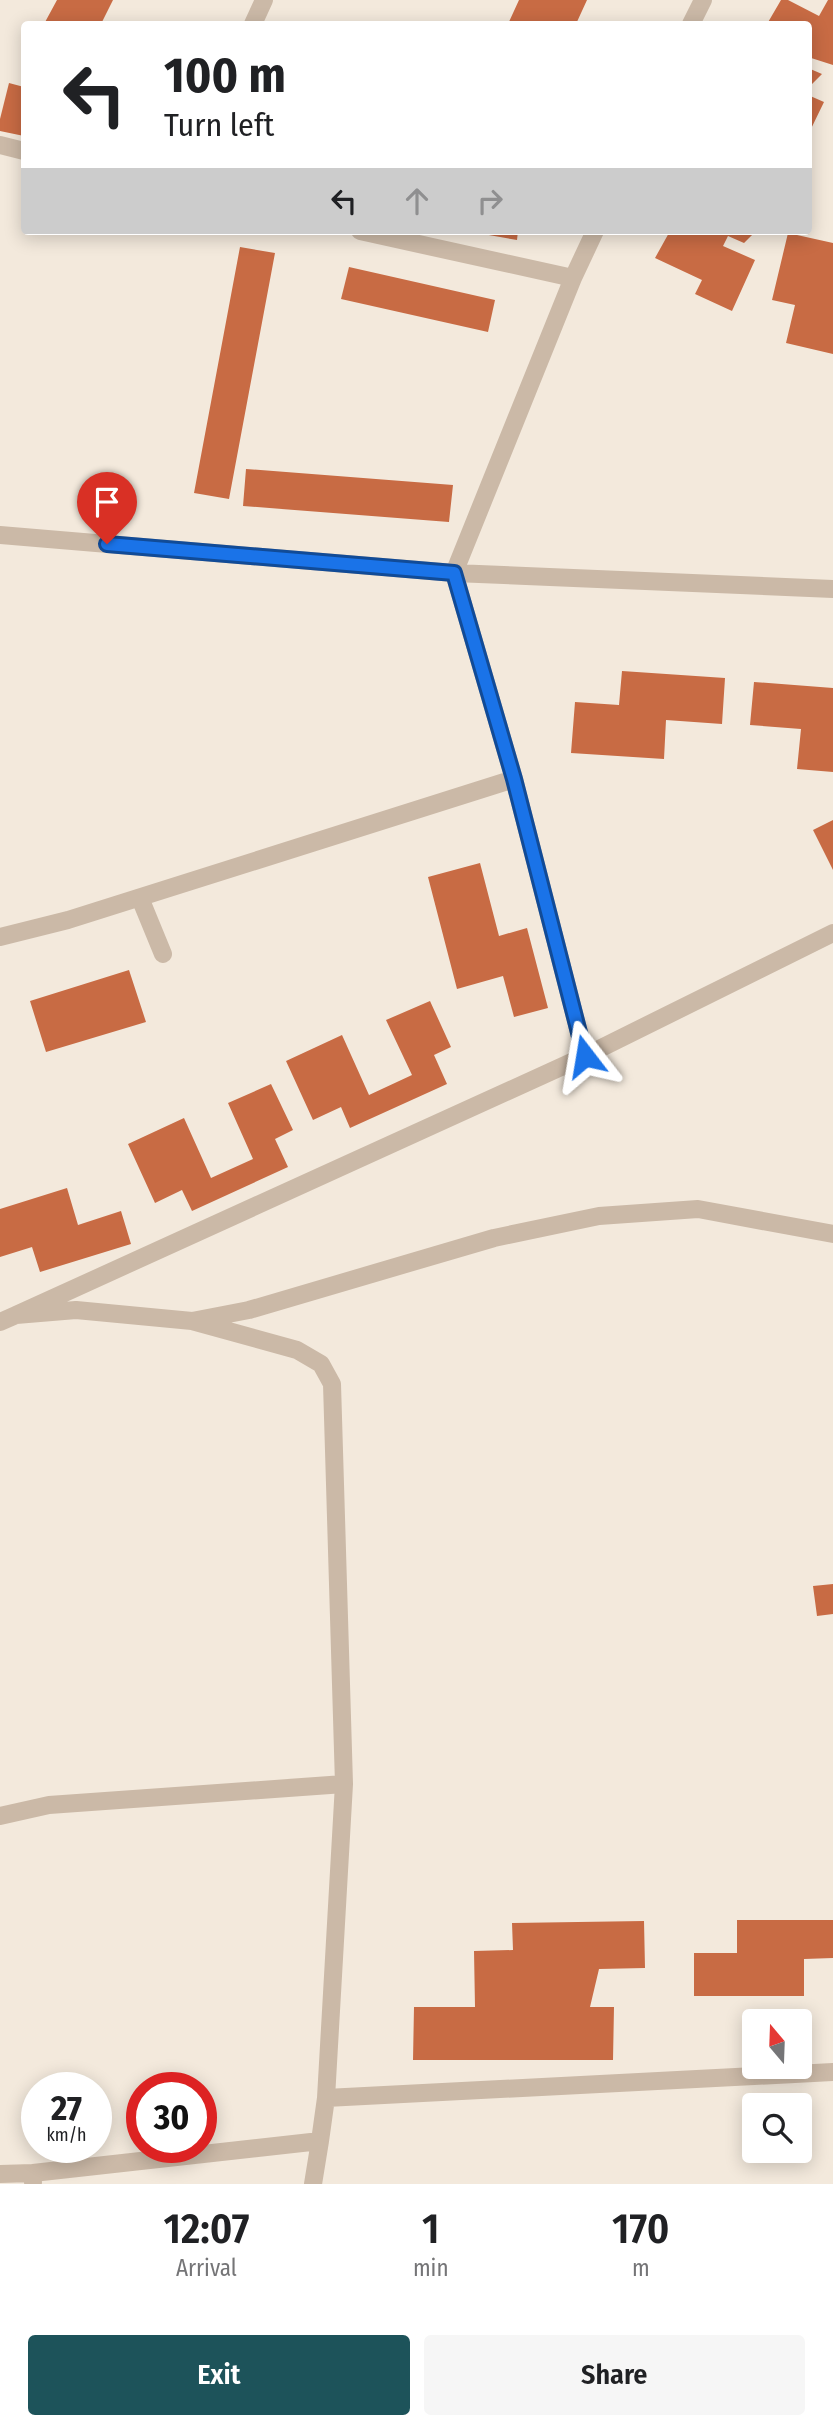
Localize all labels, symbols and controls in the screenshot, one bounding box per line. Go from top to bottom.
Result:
text: 100 m [164,46,286,105]
icon: left [49,49,140,140]
text: Turn left [164,106,274,144]
icon: left [325,182,363,220]
icon: ahead [398,182,436,220]
icon: right [471,182,509,220]
pin [77,472,137,544]
icon: arrive [88,483,126,521]
position arrow [548,1019,622,1093]
north arrow [742,2009,812,2079]
map controls [742,2009,812,2163]
speed limit sign: 30 [126,2072,217,2163]
text: 27 [51,2087,82,2129]
button: search [742,2093,812,2163]
text: km/h [46,2124,87,2146]
text: 12:07 [164,2204,249,2254]
text: 1 [422,2204,439,2254]
text: 170 [612,2204,669,2254]
text: Arrival [176,2254,237,2282]
text: min [413,2254,449,2282]
text: m [632,2254,650,2282]
button: Exit [28,2335,410,2415]
button: Share [424,2335,805,2415]

